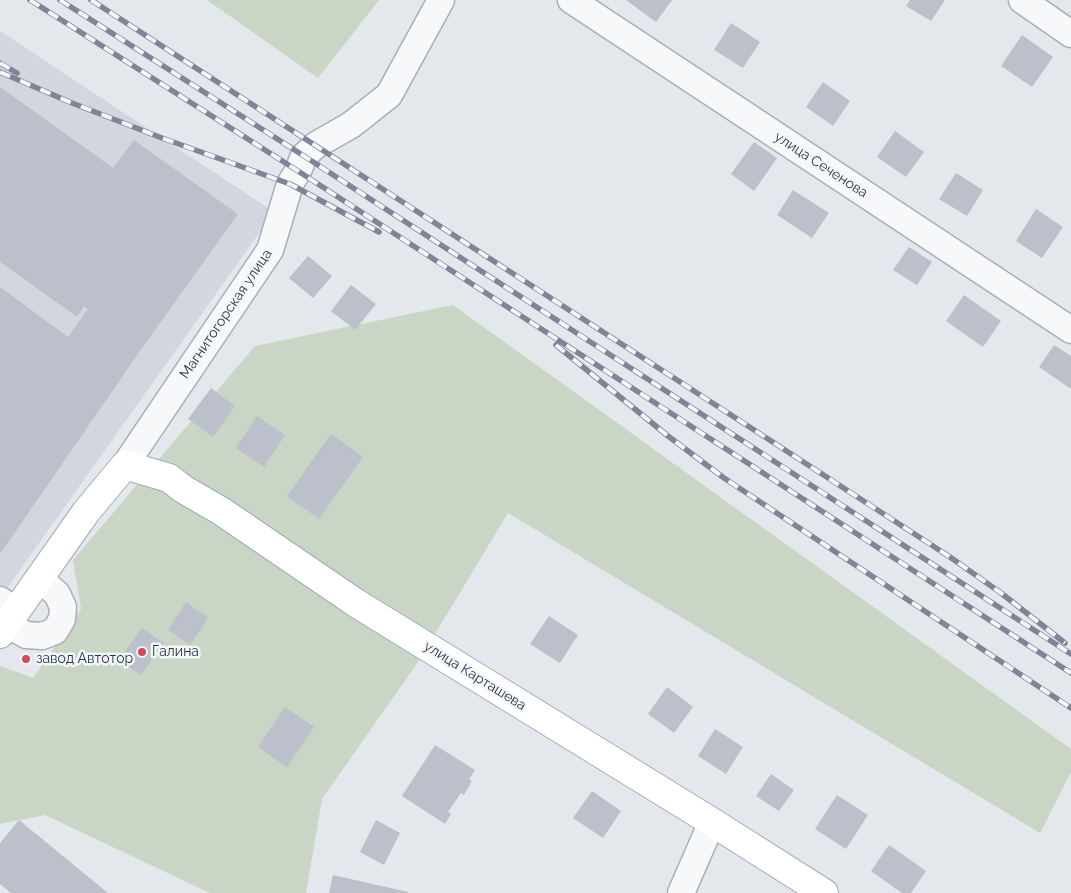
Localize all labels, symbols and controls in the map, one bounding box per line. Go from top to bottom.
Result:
street label: улица Сеченова [771,129,871,201]
street label: Магнитогорская улица [176,246,276,382]
street label: улица Карташева [421,638,529,714]
place label: Галина [152,644,199,660]
marker: Галина [136,646,148,658]
place label: завод Автотор [36,651,133,667]
marker: завод Автотор [20,653,32,665]

